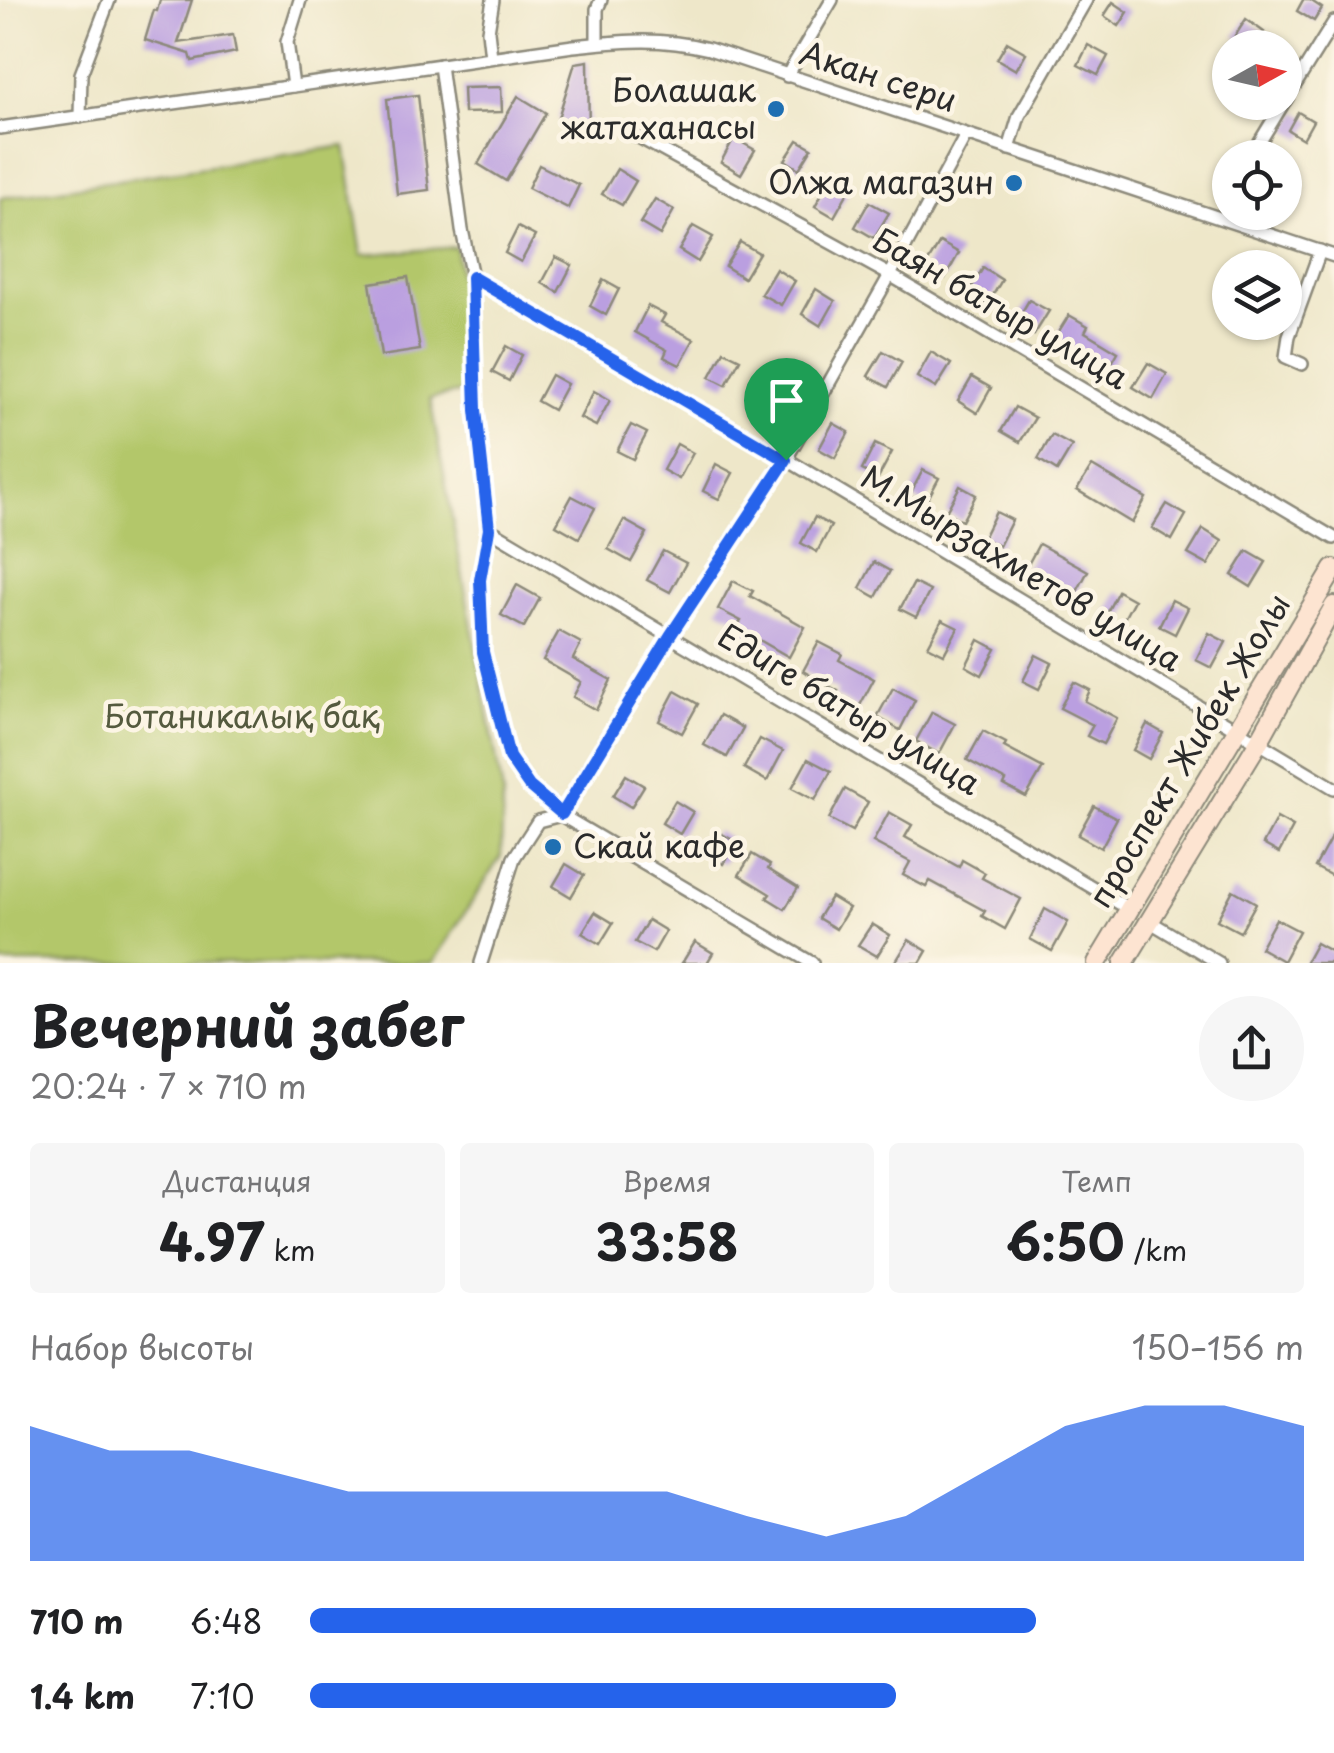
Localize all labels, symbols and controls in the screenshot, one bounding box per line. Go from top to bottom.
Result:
street label: Акан сери [794,27,963,123]
north arrow [1212,30,1302,120]
map controls [1212,30,1302,340]
place label: Болашак жатаханасы [560,65,756,150]
marker: Болашак жатаханасы [765,98,787,120]
button: locate [1212,140,1302,230]
place label: Олжа магазин [768,157,994,205]
marker: Олжа магазин [1003,172,1025,194]
street label: Баян батыр улица [864,214,1138,400]
button: layers [1212,250,1302,340]
pin [744,358,829,461]
icon: arrive [759,373,814,428]
street label: М.Мырзахметов улица [852,452,1192,682]
street label: проспект Жибек Жолы [1075,584,1301,916]
street label: Едиге батыр улица [710,611,990,806]
park label: Ботаникалық бақ [104,691,380,739]
place label: Скай кафе [573,821,745,869]
marker: Скай кафе [542,836,564,858]
text: Вечерний забег [30,983,464,1066]
button: share [1199,996,1304,1101]
text: 20:24 · 7 × 710 m [30,1062,307,1110]
text: Дистанция [163,1159,312,1202]
text: Время [622,1159,712,1202]
text: Темп [1061,1159,1132,1202]
text: 4.97 [159,1202,264,1278]
text: 33:58 [595,1202,739,1278]
text: 6:50 [1006,1202,1125,1278]
text: km [264,1228,316,1271]
text: /km [1125,1228,1187,1271]
text: Набор высоты [30,1323,254,1371]
text: 150–156 m [1132,1323,1304,1371]
text: 710 m [30,1597,123,1645]
text: 6:48 [190,1597,262,1645]
text: 1.4 km [30,1672,135,1720]
text: 7:10 [190,1672,255,1720]

